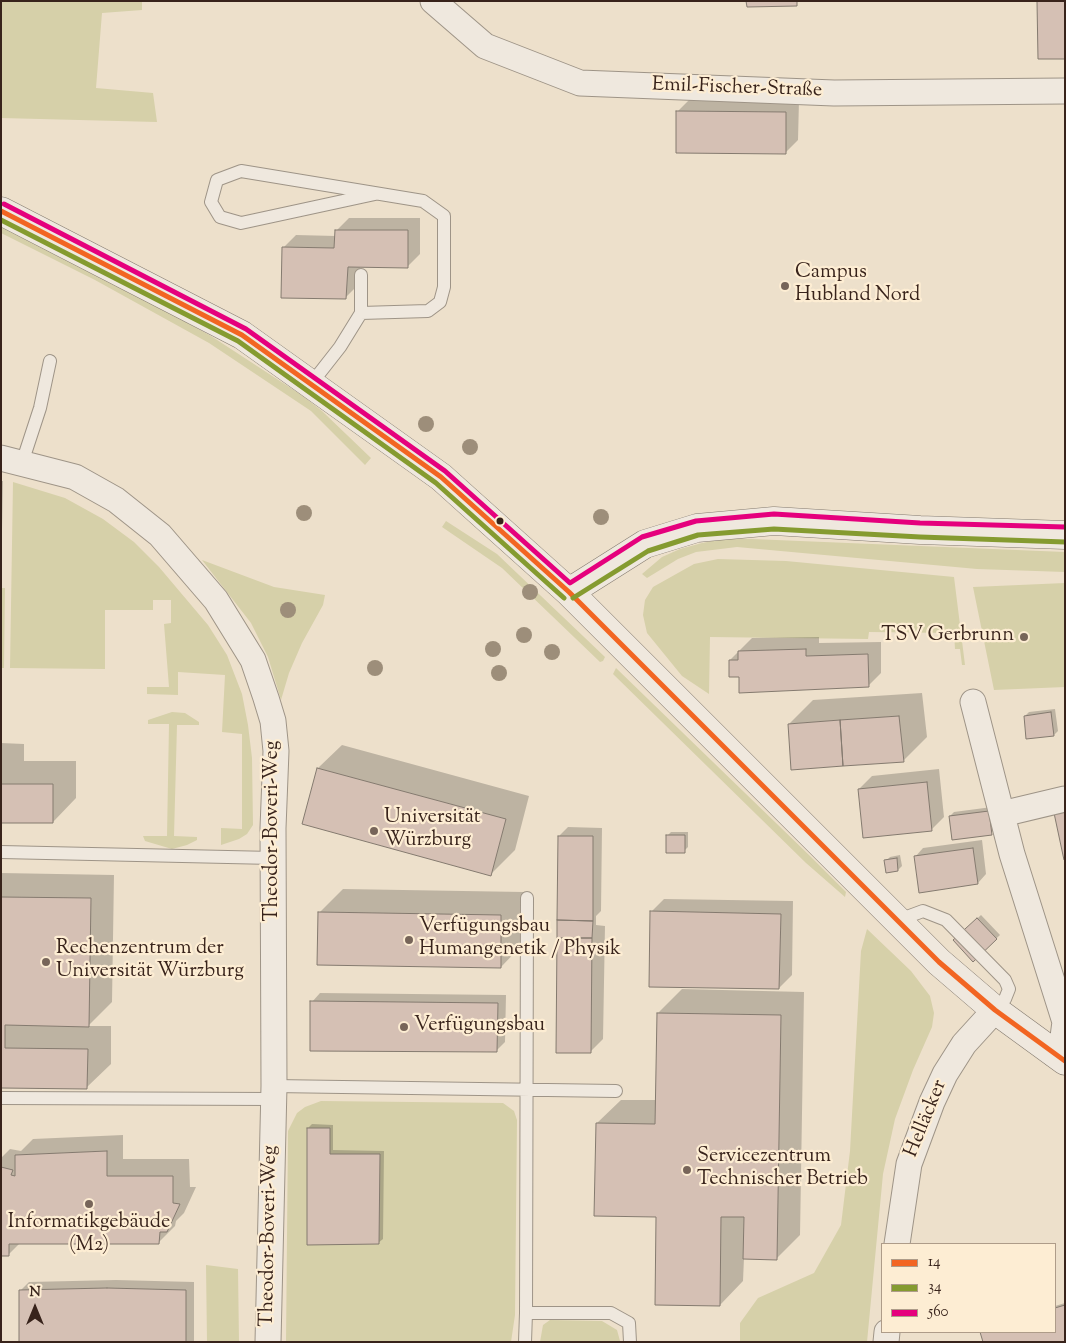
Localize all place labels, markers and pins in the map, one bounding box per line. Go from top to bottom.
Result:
place label: Campus Hubland Nord [795,262,920,309]
marker: Campus Hubland Nord [779,280,791,292]
unlabelled marker [495,516,505,526]
place label: TSV Gerbrunn [881,625,1014,649]
marker: TSV Gerbrunn [1018,631,1030,643]
place label: Universität Würzburg [384,807,481,854]
marker: Universität Würzburg [368,825,380,837]
place label: Verfügungsbau Humangenetik / Physik [419,916,621,963]
marker: Verfügungsbau Humangenetik / Physik [403,934,415,946]
place label: Rechenzentrum der Universität Würzburg [56,938,244,985]
marker: Rechenzentrum der Universität Würzburg [40,956,52,968]
place label: Verfügungsbau [414,1015,545,1039]
marker: Verfügungsbau [398,1021,410,1033]
place label: Servicezentrum Technischer Betrieb [697,1146,868,1193]
marker: Servicezentrum Technischer Betrieb [681,1164,693,1176]
marker: Informatikgebäude (M2) [83,1198,95,1210]
place label: Informatikgebäude (M2) [8,1212,170,1259]

